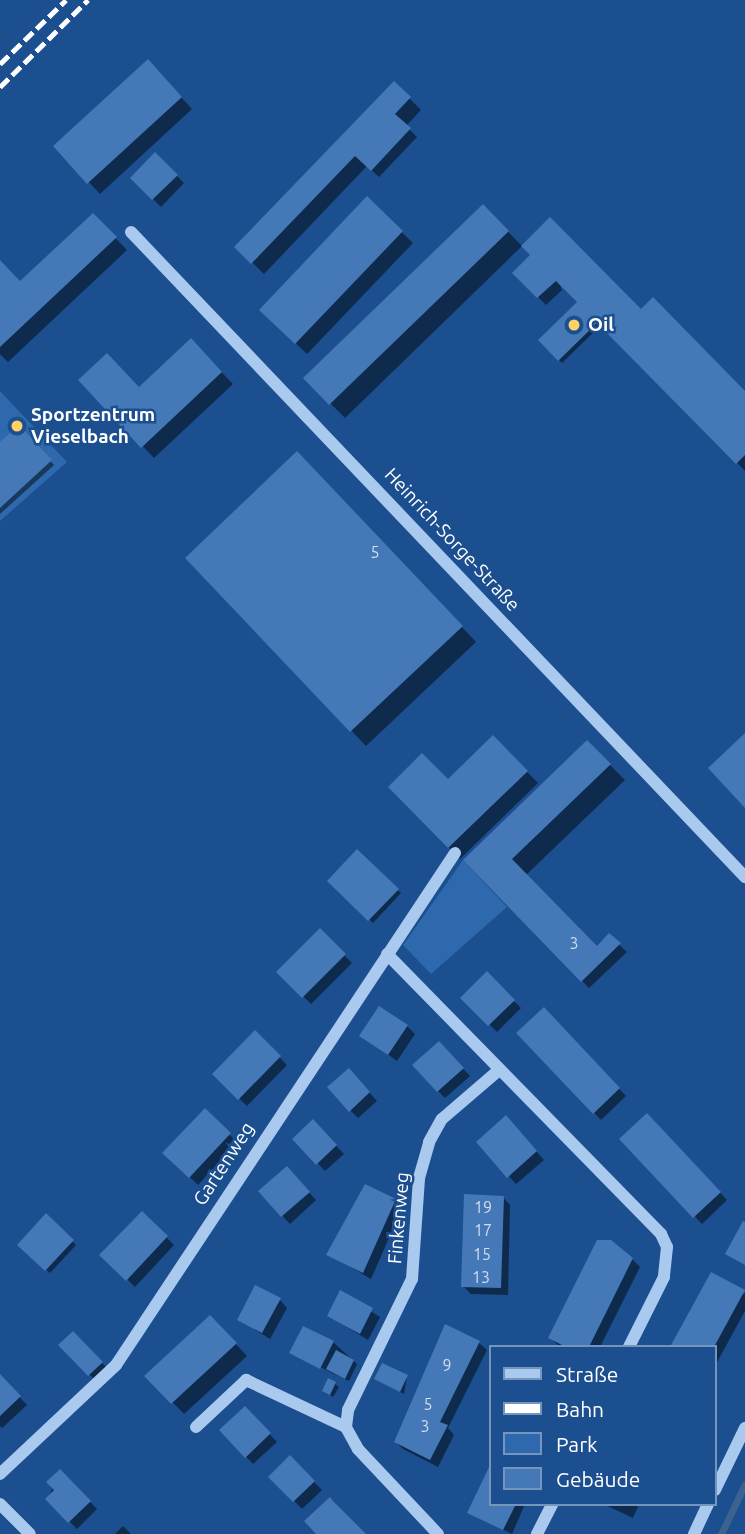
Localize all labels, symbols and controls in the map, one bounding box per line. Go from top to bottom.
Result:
place label: Oil [588,314,614,336]
marker: Oil [566,317,582,333]
place label: Sportzentrum Vieselbach [31,404,155,448]
marker: Sportzentrum Vieselbach [9,418,25,434]
street label: Heinrich-Sorge-Straße [380,464,524,616]
house number: 5 [370,542,380,562]
house number: 3 [569,933,579,953]
street label: Gartenweg [189,1118,259,1210]
street label: Finkenweg [384,1171,414,1265]
house number: 19 [474,1197,492,1217]
house number: 17 [474,1220,492,1240]
house number: 15 [473,1244,491,1264]
house number: 13 [472,1267,490,1287]
legend [490,1345,717,1506]
house number: 9 [442,1355,452,1375]
text: Straße [556,1362,618,1386]
house number: 5 [423,1394,433,1414]
text: Bahn [556,1397,604,1421]
house number: 3 [420,1416,430,1436]
text: Park [556,1432,598,1456]
text: Gebäude [556,1467,640,1491]

